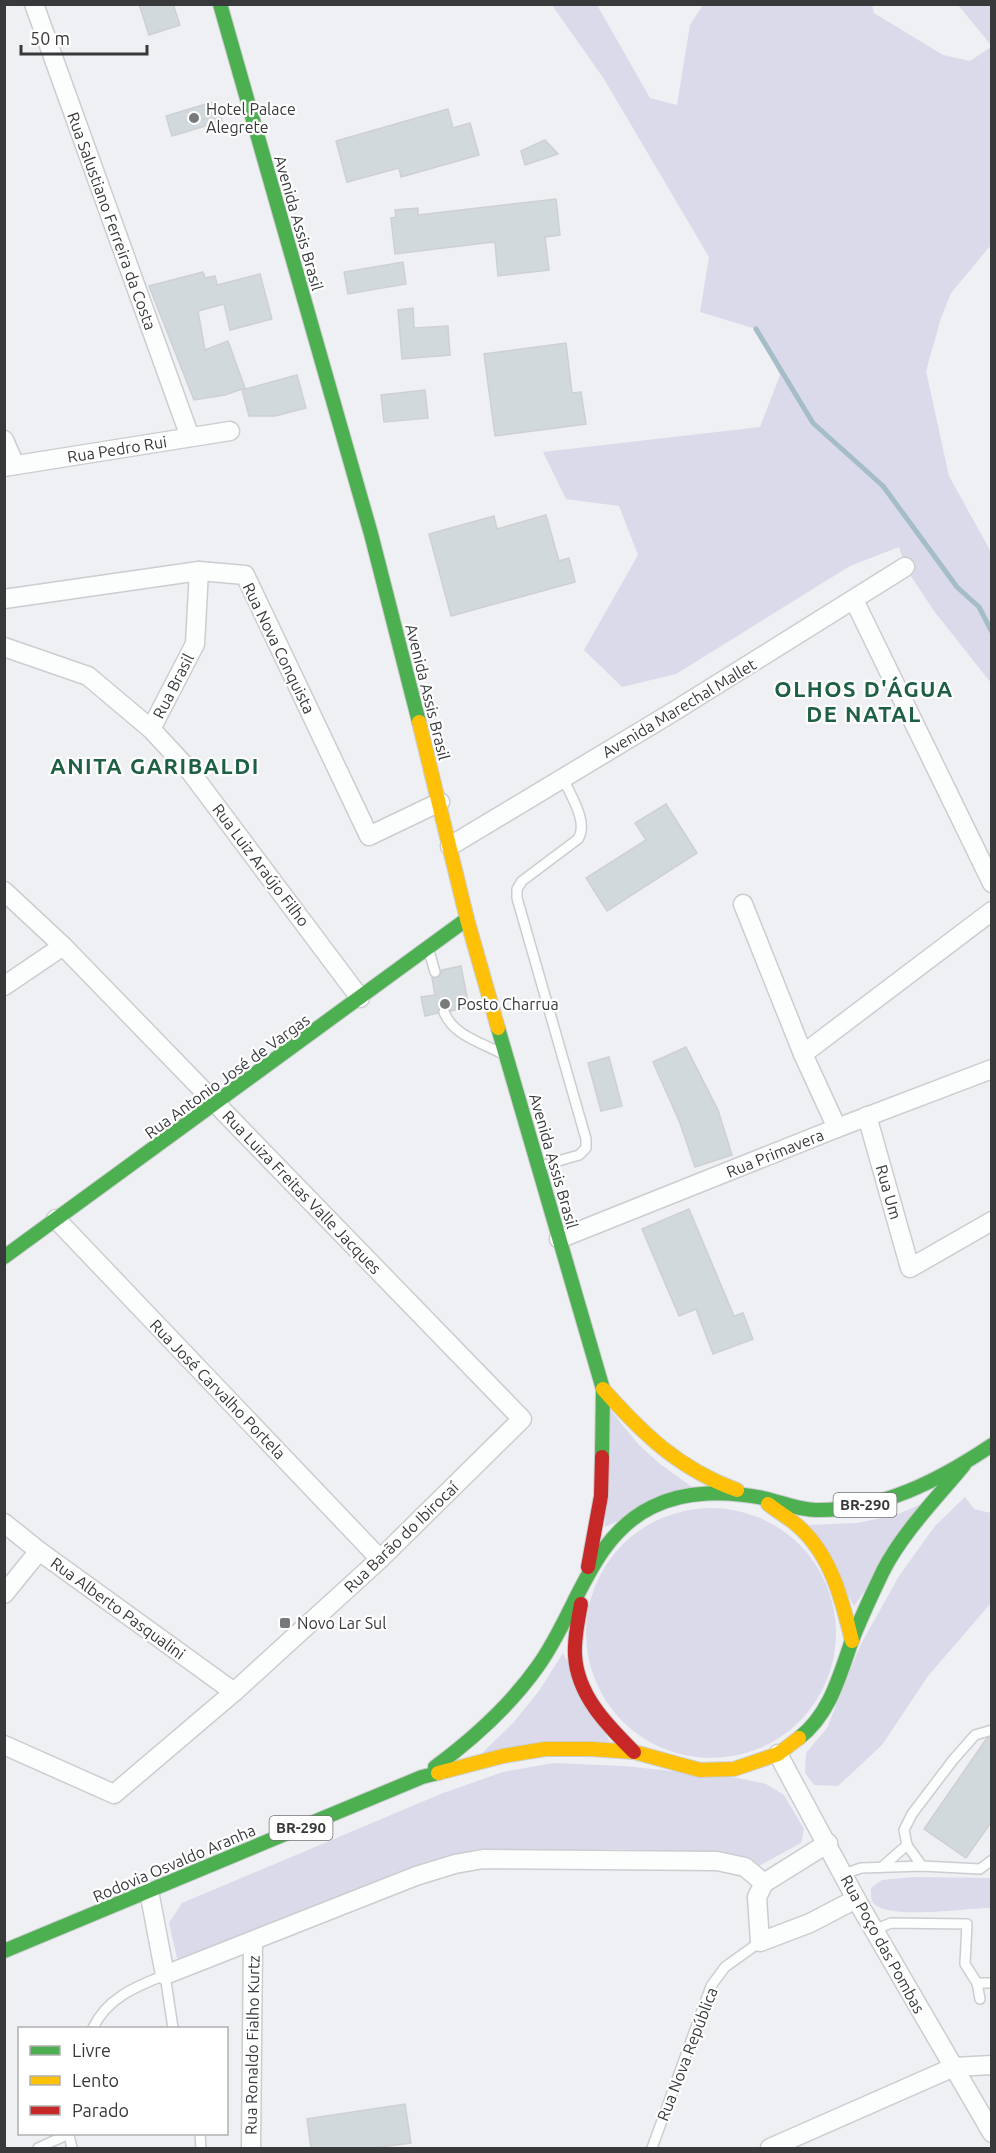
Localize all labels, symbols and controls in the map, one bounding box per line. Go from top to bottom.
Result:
scale bar [21,18,147,56]
text: 50 m [30,28,70,48]
place label: Hotel Palace Alegrete [206,100,296,136]
street label: Rua Salustiano Ferreira da Costa [64,110,160,332]
marker: Hotel Palace Alegrete [187,111,201,125]
street label: Avenida Assis Brasil [271,153,327,293]
street label: Rua Pedro Rui [66,432,168,466]
street label: Rua Nova Conquista [239,580,319,716]
street label: Avenida Assis Brasil [402,622,454,762]
street label: Rua Brasil [149,651,197,721]
street label: Avenida Marechal Mallet [599,655,760,761]
district label: OLHOS D'ÁGUA DE NATAL [774,676,954,726]
district label: ANITA GARIBALDI [50,753,260,778]
street label: Rua Luiz Araújo Filho [209,800,313,930]
place label: Posto Charrua [457,995,559,1013]
marker: Posto Charrua [438,997,452,1011]
street label: Rua Antonio José de Vargas [141,1010,313,1142]
street label: Avenida Assis Brasil [526,1091,582,1231]
street label: Rua Luiza Freitas Valle Jacques [219,1107,385,1277]
street label: Rua Primavera [724,1125,826,1181]
street label: Rua Um [873,1163,905,1221]
street label: Rua José Carvalho Portela [147,1316,289,1462]
street label: Rua Barão do Ibirocaí [340,1477,462,1596]
road number: BR-290 [834,1493,896,1517]
street label: Rua Alberto Pasqualini [47,1553,189,1663]
place label: Novo Lar Sul [297,1614,386,1632]
marker: Novo Lar Sul [278,1616,292,1630]
road number: BR-290 [270,1816,332,1840]
street label: Rodovia Osvaldo Aranha [90,1821,258,1905]
street label: Rua Poço das Pombas [837,1872,929,2016]
street label: Rua Ronaldo Fialho Kurtz [241,1955,263,2135]
street label: Rua Nova República [653,1985,721,2123]
legend [18,2027,228,2135]
text: Livre [72,2040,111,2060]
text: Lento [72,2070,119,2090]
text: Parado [72,2100,129,2120]

